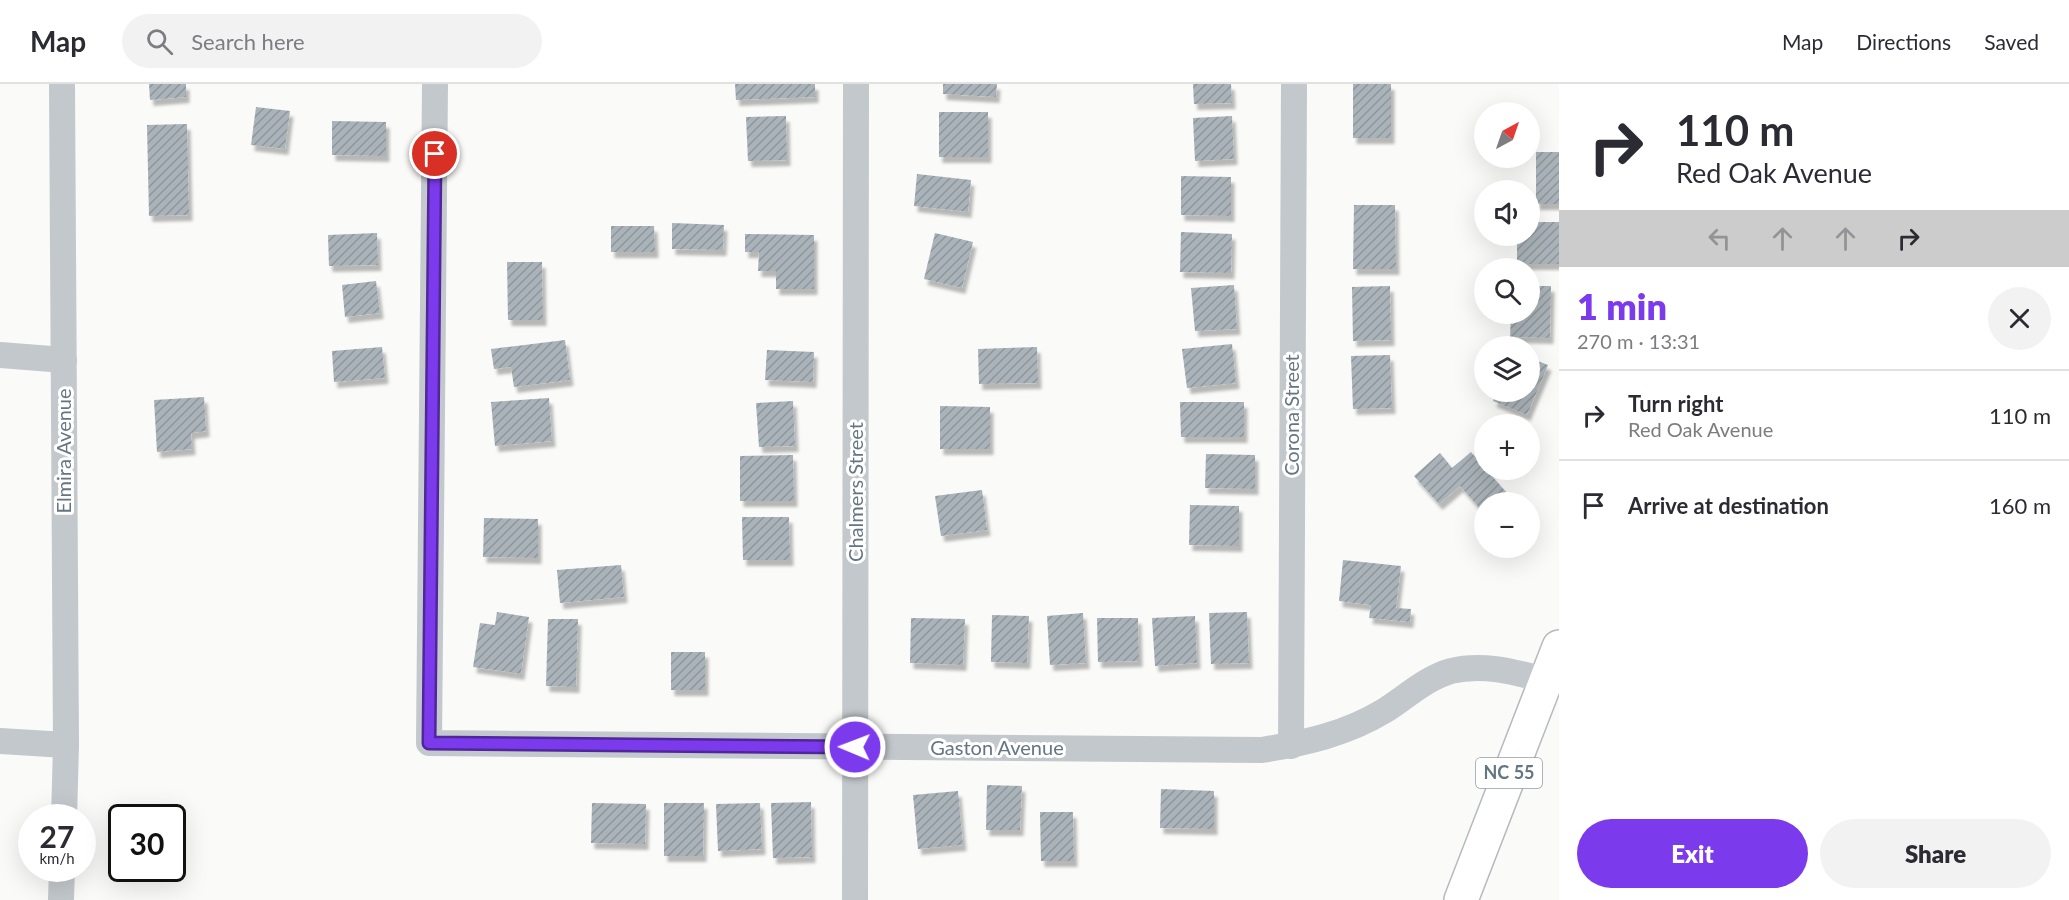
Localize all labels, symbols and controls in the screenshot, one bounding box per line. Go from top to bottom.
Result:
search box [122,14,542,68]
text: Map [30,24,86,58]
icon: search [143,25,176,58]
text: Search here [191,28,305,55]
text: Map [1782,29,1823,54]
text: Directions [1856,29,1951,54]
text: Saved [1984,29,2039,54]
north arrow [1474,102,1540,168]
map controls [1474,102,1540,558]
text: 110 m [1676,105,1794,155]
icon: right [1577,108,1655,186]
pin [409,128,460,179]
icon: arrive [418,137,451,170]
text: Red Oak Avenue [1676,156,1872,189]
button: sound [1474,180,1540,246]
icon: left [1703,222,1736,255]
icon: ahead [1766,222,1799,255]
icon: ahead [1829,222,1862,255]
icon: right [1892,222,1925,255]
button: search [1474,258,1540,324]
text: 1 min [1577,284,1667,328]
button: close [1988,287,2051,350]
text: 270 m · 13:31 [1577,329,1700,353]
button: layers [1474,336,1540,402]
street label: Corona Street [1279,354,1303,476]
street label: Elmira Avenue [51,388,75,514]
text: Turn right [1628,390,1723,417]
icon: right [1577,399,1610,432]
text: 110 m [1989,402,2051,429]
button: + [1474,414,1540,480]
text: Red Oak Avenue [1628,417,1773,441]
street label: Chalmers Street [843,422,867,562]
icon: arrive [1577,489,1610,522]
button: − [1474,492,1540,558]
text: Arrive at destination [1628,492,1829,519]
text: 160 m [1989,492,2051,519]
position arrow [823,715,887,779]
street label: Gaston Avenue [930,735,1064,759]
road number: NC 55 [1476,758,1542,788]
speed limit sign: 30 [108,804,186,882]
text: 27 [40,818,74,854]
button: Exit [1577,819,1808,888]
button: Share [1820,819,2051,888]
text: km/h [39,849,75,867]

